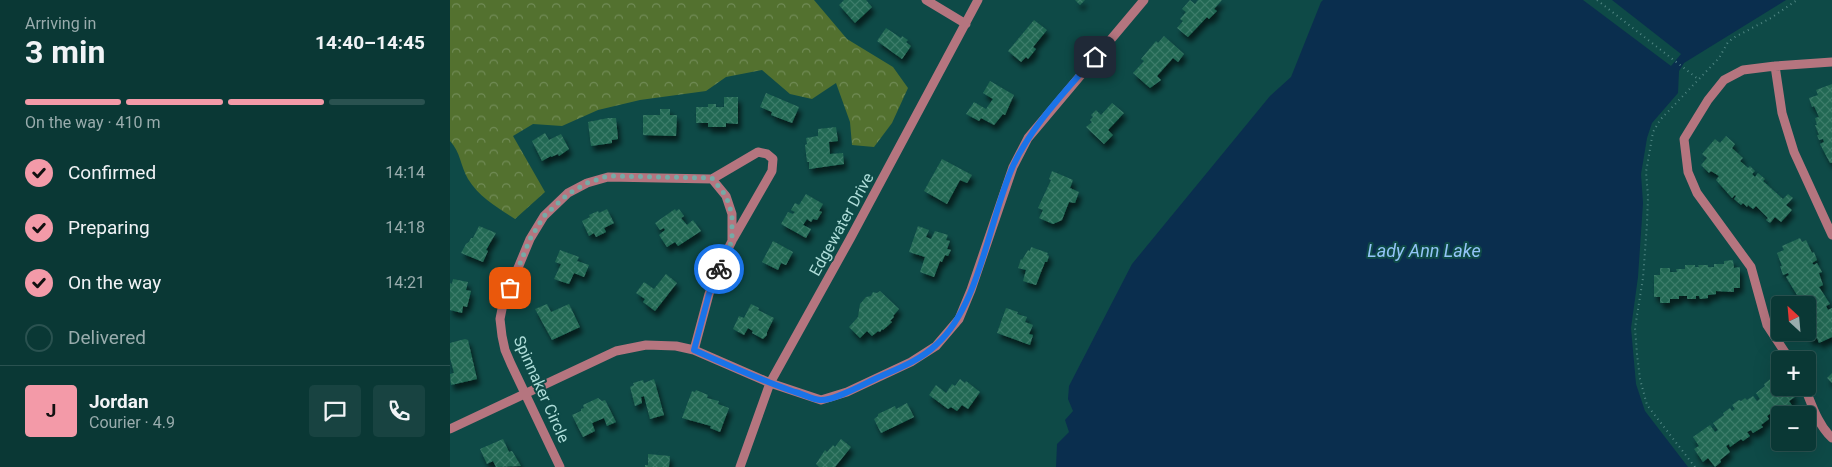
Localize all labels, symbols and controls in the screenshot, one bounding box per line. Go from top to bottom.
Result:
text: Arriving in [25,14,96,33]
text: 14:40–14:45 [315,31,425,54]
text: 3 min [25,33,105,71]
pin [1074,36,1116,78]
icon: home [1081,43,1109,71]
text: On the way · 410 m [25,113,161,132]
icon: check [25,159,53,187]
text: Confirmed [68,161,156,184]
text: 14:14 [385,163,425,182]
street label: Edgewater Drive [805,169,878,279]
icon: check [25,214,53,242]
text: Preparing [68,216,150,239]
text: 14:18 [385,218,425,237]
water label: Lady Ann Lake [1367,240,1481,261]
courier [694,244,744,294]
icon: bike [705,255,733,283]
pin [489,267,531,309]
icon: check [25,269,53,297]
text: On the way [68,271,161,294]
text: 14:21 [385,273,425,292]
icon: bag [496,274,524,302]
north arrow [1771,296,1816,341]
map controls [1771,296,1816,451]
text: Delivered [68,326,146,349]
street label: Spinnaker Circle [509,333,574,446]
button: + [1771,351,1816,396]
button: chat [309,385,361,437]
button: phone [373,385,425,437]
text: Jordan [89,390,149,413]
text: J [46,399,56,422]
button: − [1771,406,1816,451]
text: Courier · 4.9 [89,413,175,432]

